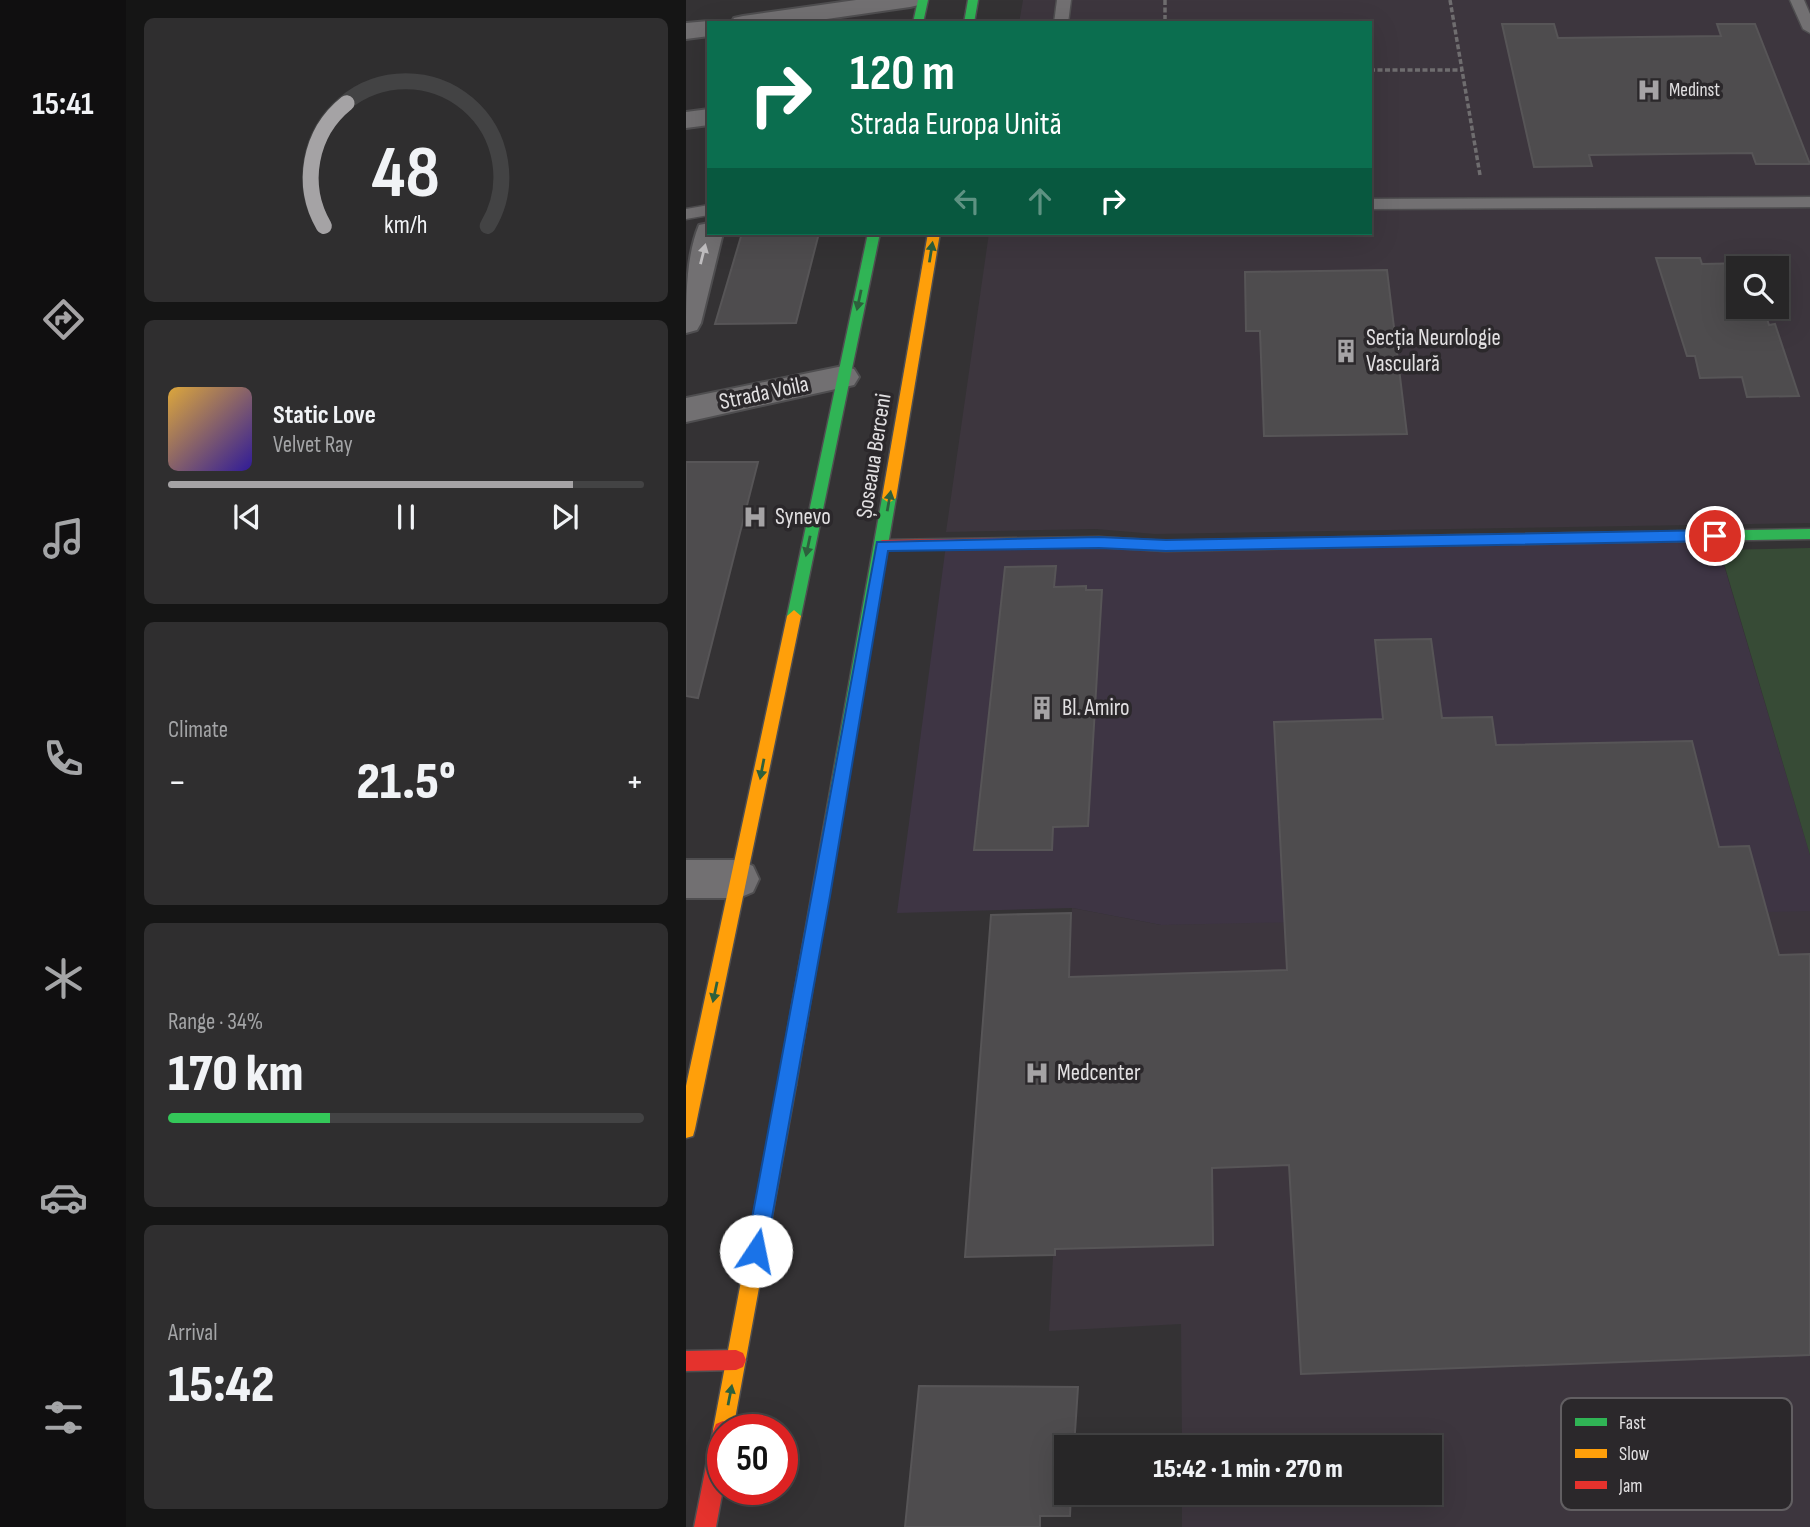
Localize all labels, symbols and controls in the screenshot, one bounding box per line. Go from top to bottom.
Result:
text: 120 m [850,45,955,104]
icon: right [735,49,826,140]
hospital icon: Medinst [1635,76,1663,104]
place label: Medinst [1669,79,1720,102]
text: 15:41 [32,85,94,124]
text: Strada Europa Unită [850,105,1062,144]
text: 48 [372,130,440,218]
icon: left [948,182,986,220]
icon: ahead [1021,182,1059,220]
icon: right [1094,182,1132,220]
text: km/h [384,210,428,241]
one-way arrow [926,241,937,263]
one-way arrow [698,243,709,265]
map controls [1726,256,1789,319]
button: search [1726,256,1789,319]
one-way arrow [854,289,865,311]
icon: directions [39,295,88,344]
place label: Secția Neurologie Vasculară [1366,324,1501,378]
building icon: Secția Neurologie Vasculară [1332,337,1360,365]
street label: Strada Voila [717,370,811,416]
street label: Șoseaua Berceni [850,392,898,520]
text: Static Love [273,400,376,431]
text: Velvet Ray [273,431,353,459]
one-way arrow [884,490,895,512]
icon: previous [228,498,266,536]
icon: pause [387,498,425,536]
icon: next [546,498,584,536]
hospital icon: Synevo [741,503,769,531]
place label: Synevo [775,503,831,531]
pin [1685,506,1745,566]
icon: music [39,514,88,563]
icon: arrive [1696,517,1734,555]
one-way arrow [803,535,814,557]
building icon: Bl. Amiro [1028,694,1056,722]
place label: Bl. Amiro [1062,694,1130,722]
text: Climate [168,716,228,744]
icon: phone [39,734,88,783]
text: 21.5° [356,751,456,814]
one-way arrow [756,758,767,780]
text: − [168,760,187,805]
text: + [625,760,644,805]
icon: climate [39,954,88,1003]
one-way arrow [709,981,720,1003]
text: Range · 34% [168,1008,263,1036]
text: 170 km [168,1043,304,1106]
hospital icon: Medcenter [1023,1059,1051,1087]
place label: Medcenter [1057,1059,1141,1087]
icon: car [39,1173,88,1222]
position arrow [719,1214,793,1288]
text: Arrival [168,1319,217,1347]
text: 15:42 [168,1354,274,1417]
one-way arrow [724,1384,735,1406]
icon: filters [39,1393,88,1442]
legend [1561,1398,1792,1510]
text: Fast [1619,1412,1646,1435]
speed limit sign: 50 [707,1414,798,1505]
text: Slow [1619,1443,1649,1466]
text: 15:42 · 1 min · 270 m [1153,1454,1343,1485]
text: Jam [1618,1475,1642,1498]

